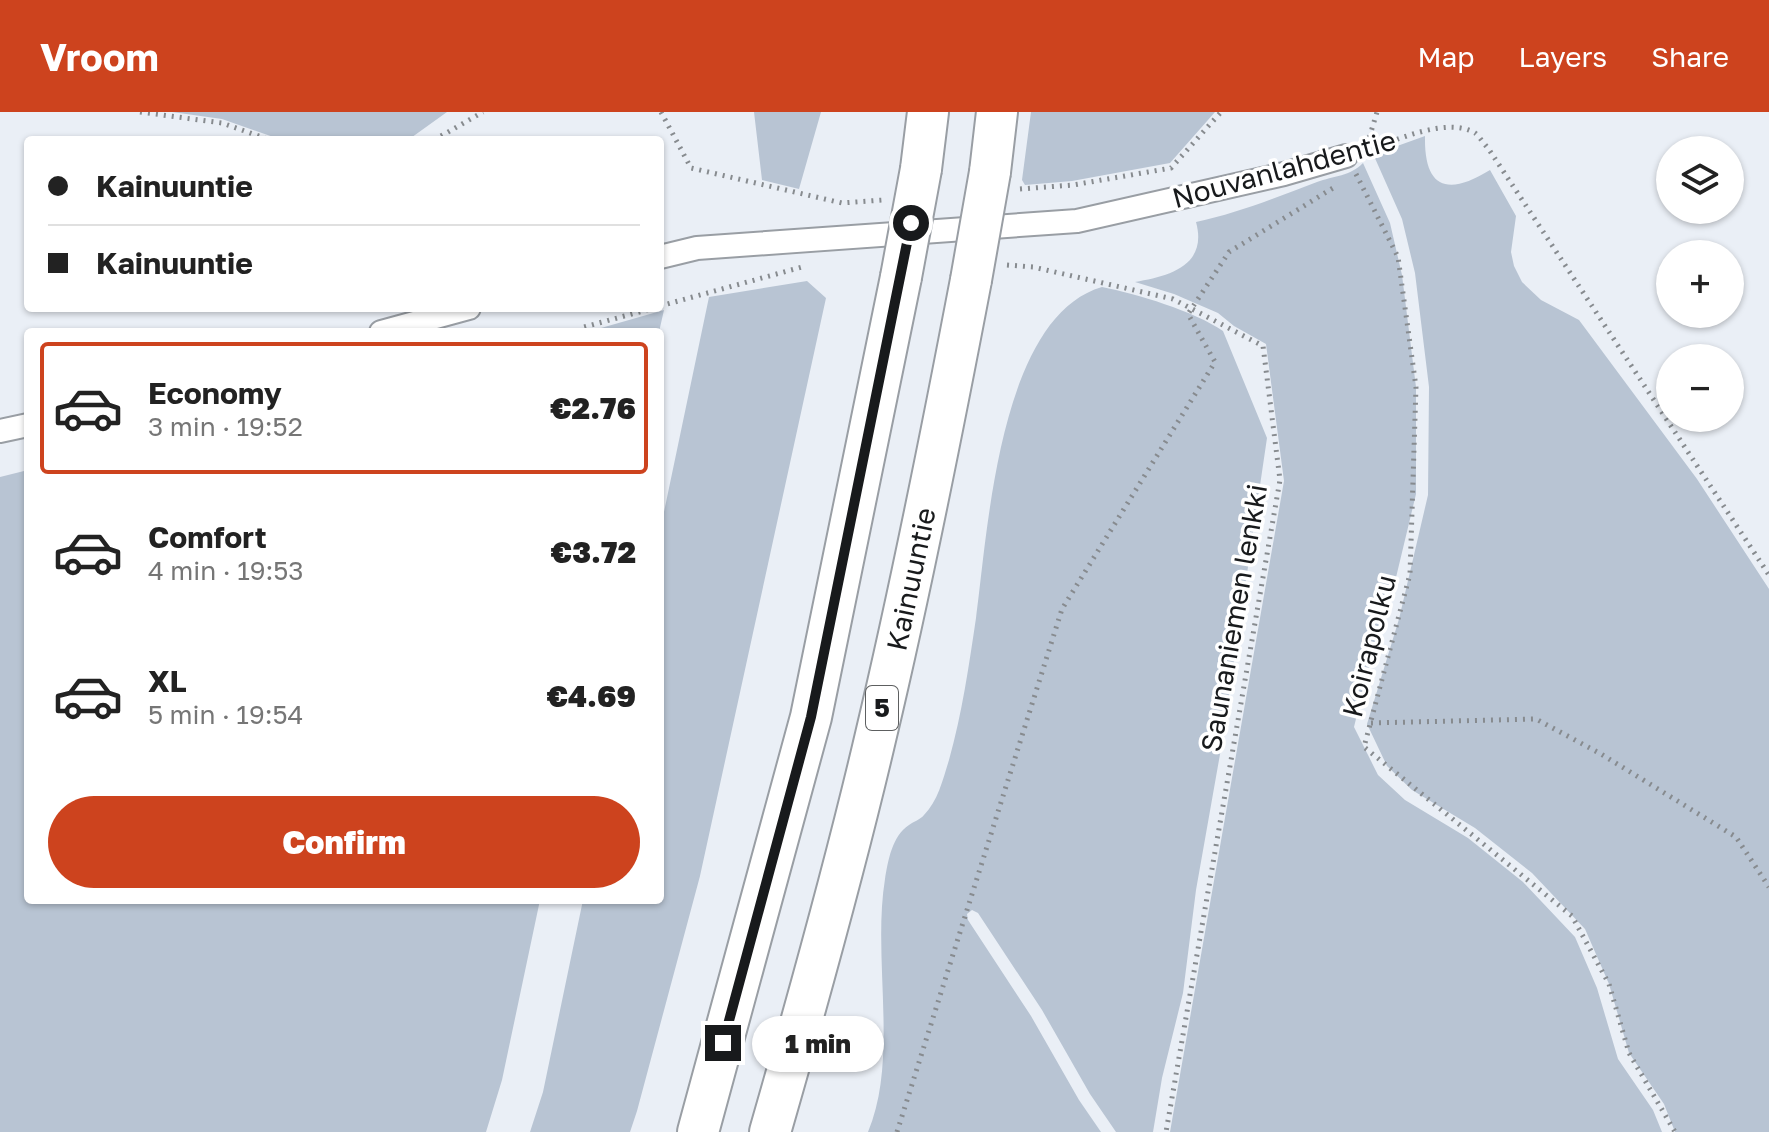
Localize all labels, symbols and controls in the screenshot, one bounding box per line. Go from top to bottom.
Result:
text: Vroom [40,34,159,79]
text: Map [1417,40,1475,73]
text: Layers [1519,40,1607,73]
text: Share [1651,40,1729,73]
street label: Nouvanlahdentie [1168,123,1399,214]
map controls [1656,136,1744,432]
button: layers [1656,136,1744,224]
text: Kainuuntie [96,168,253,204]
route start [893,205,929,241]
button: + [1656,240,1744,328]
text: Kainuuntie [96,245,253,281]
button: − [1656,344,1744,432]
icon: car [52,372,124,444]
text: Economy [148,375,282,411]
text: €2.76 [550,390,636,426]
text: 3 min · 19:52 [148,411,303,442]
street label: Saunaniemen lenkki [1194,481,1273,754]
street label: Kainuuntie [879,504,942,653]
icon: car [52,516,124,588]
text: Comfort [148,519,267,555]
text: €3.72 [551,534,636,570]
text: 4 min · 19:53 [148,555,304,586]
street label: Koirapolku [1335,571,1402,720]
icon: car [52,660,124,732]
text: XL [148,663,187,699]
text: €4.69 [546,678,636,714]
road number: 5 [866,686,898,730]
text: 5 min · 19:54 [148,699,303,730]
button: Confirm [48,796,640,888]
callout: 1 min [751,1015,883,1071]
route end [705,1025,741,1061]
text: 1 min [785,1028,851,1059]

